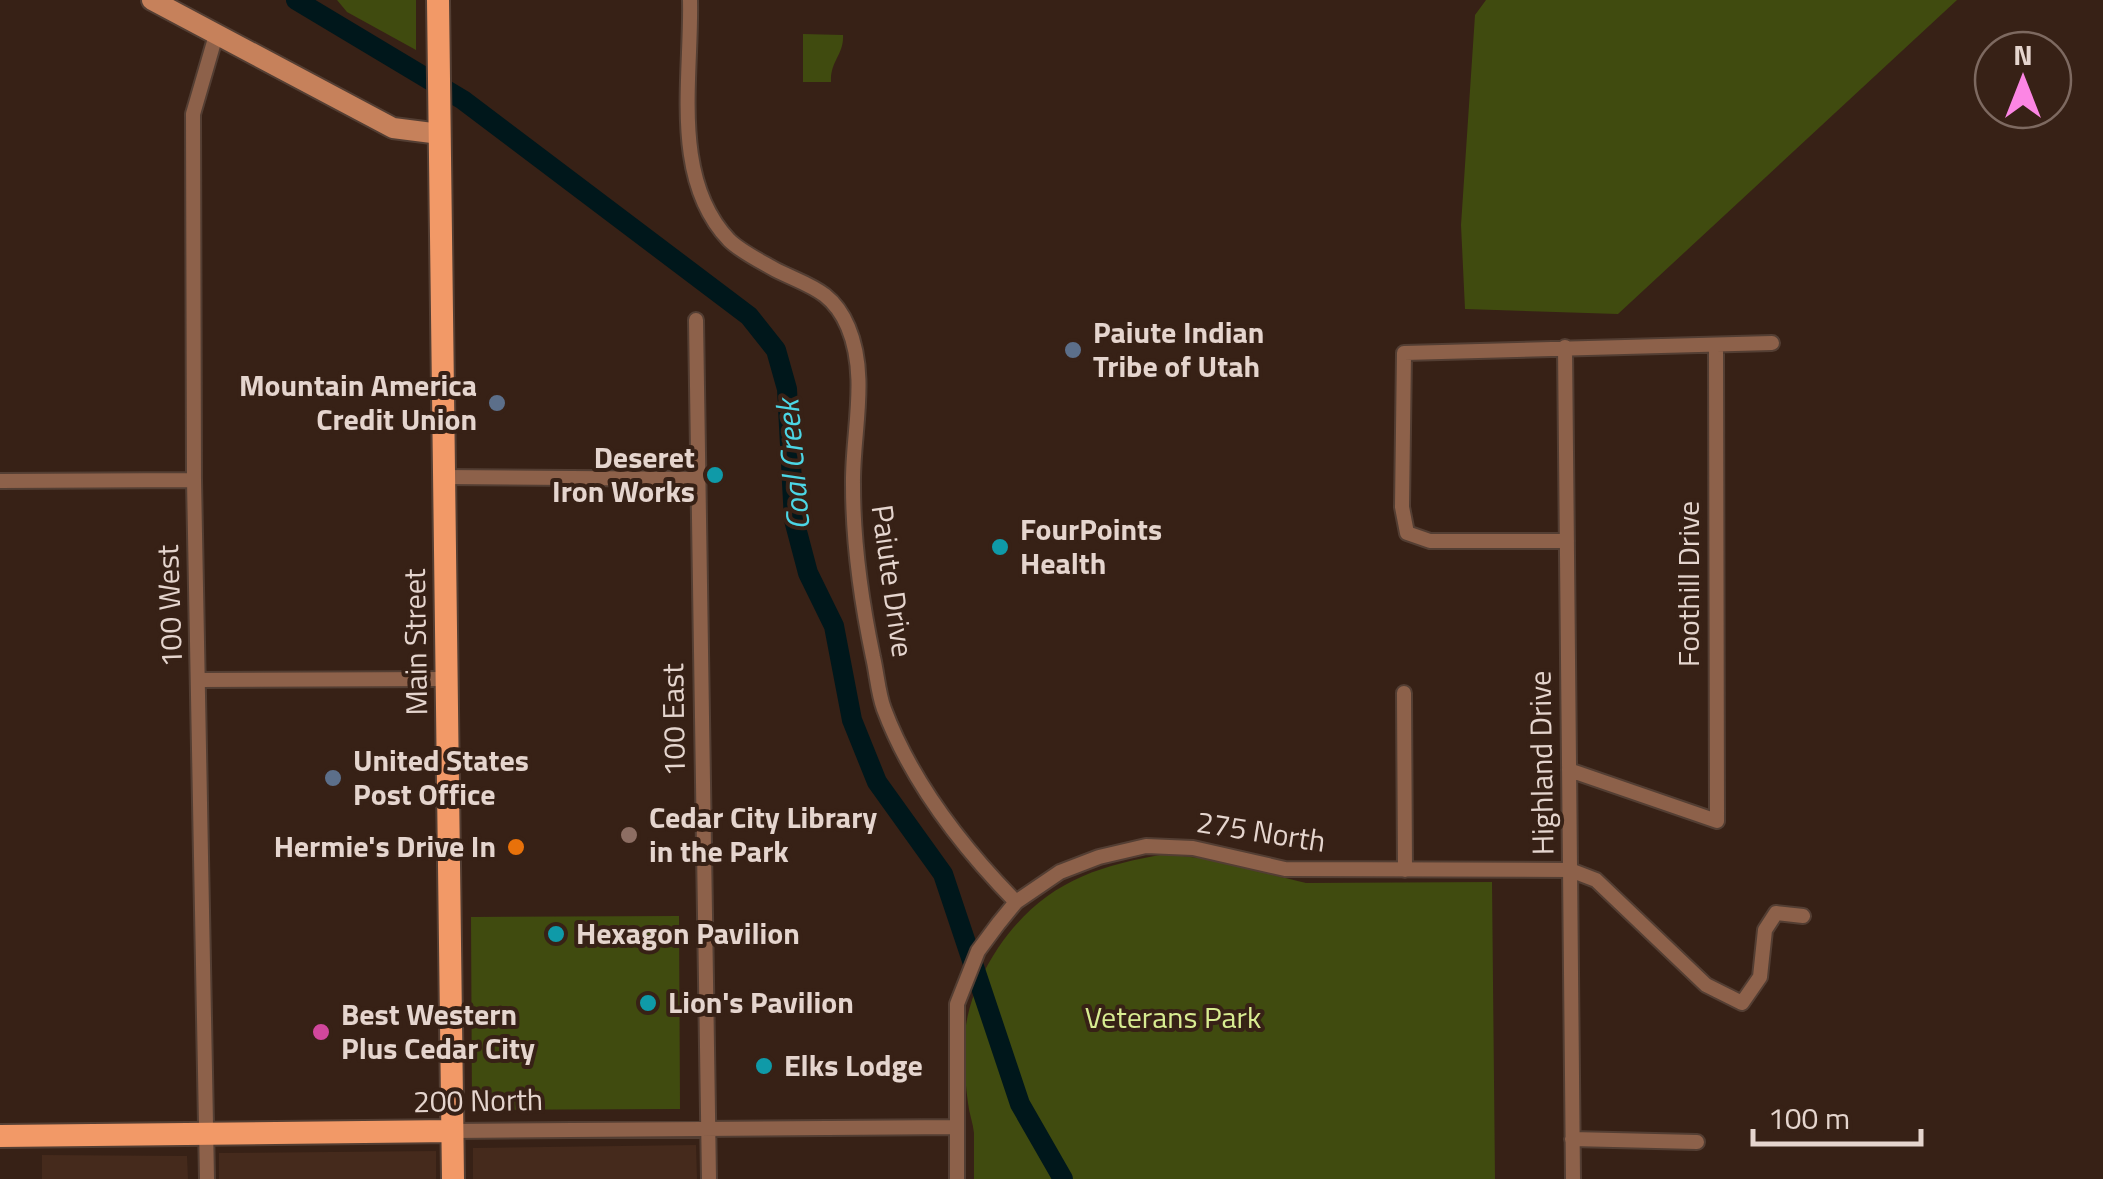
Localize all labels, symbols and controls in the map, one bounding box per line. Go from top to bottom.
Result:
north arrow [1973,30,2073,130]
text: N [2013,33,2033,76]
place label: Paiute Indian Tribe of Utah [1093,309,1264,389]
marker: Paiute Indian Tribe of Utah [1062,339,1084,361]
place label: Mountain America Credit Union [239,362,477,442]
marker: Mountain America Credit Union [486,392,508,414]
water label: Coal Creek [762,394,822,532]
place label: Deseret Iron Works [552,434,695,514]
marker: Deseret Iron Works [704,464,726,486]
street label: Foothill Drive [1665,501,1711,667]
street label: Paiute Drive [860,502,926,660]
place label: FourPoints Health [1020,506,1162,586]
marker: FourPoints Health [989,536,1011,558]
street label: 100 West [144,544,194,668]
street label: Main Street [391,568,439,716]
street label: 100 East [649,663,697,777]
street label: Highland Drive [1516,670,1566,856]
place label: United States Post Office [353,737,529,817]
marker: United States Post Office [322,767,344,789]
place label: Cedar City Library in the Park [649,794,877,874]
street label: 275 North [1193,798,1329,864]
place label: Hermie's Drive In [274,823,496,869]
marker: Cedar City Library in the Park [618,824,640,846]
marker: Hermie's Drive In [505,836,527,858]
place label: Hexagon Pavilion [576,910,800,956]
marker: Hexagon Pavilion [545,923,567,945]
place label: Lion's Pavilion [668,979,854,1025]
place label: Best Western Plus Cedar City [341,991,535,1071]
marker: Lion's Pavilion [637,992,659,1014]
park label: Veterans Park [1085,994,1261,1040]
marker: Best Western Plus Cedar City [310,1021,332,1043]
place label: Elks Lodge [784,1042,923,1088]
marker: Elks Lodge [753,1055,775,1077]
street label: 200 North [413,1076,543,1124]
scale bar [1753,1084,1920,1146]
text: 100 m [1768,1095,1850,1141]

